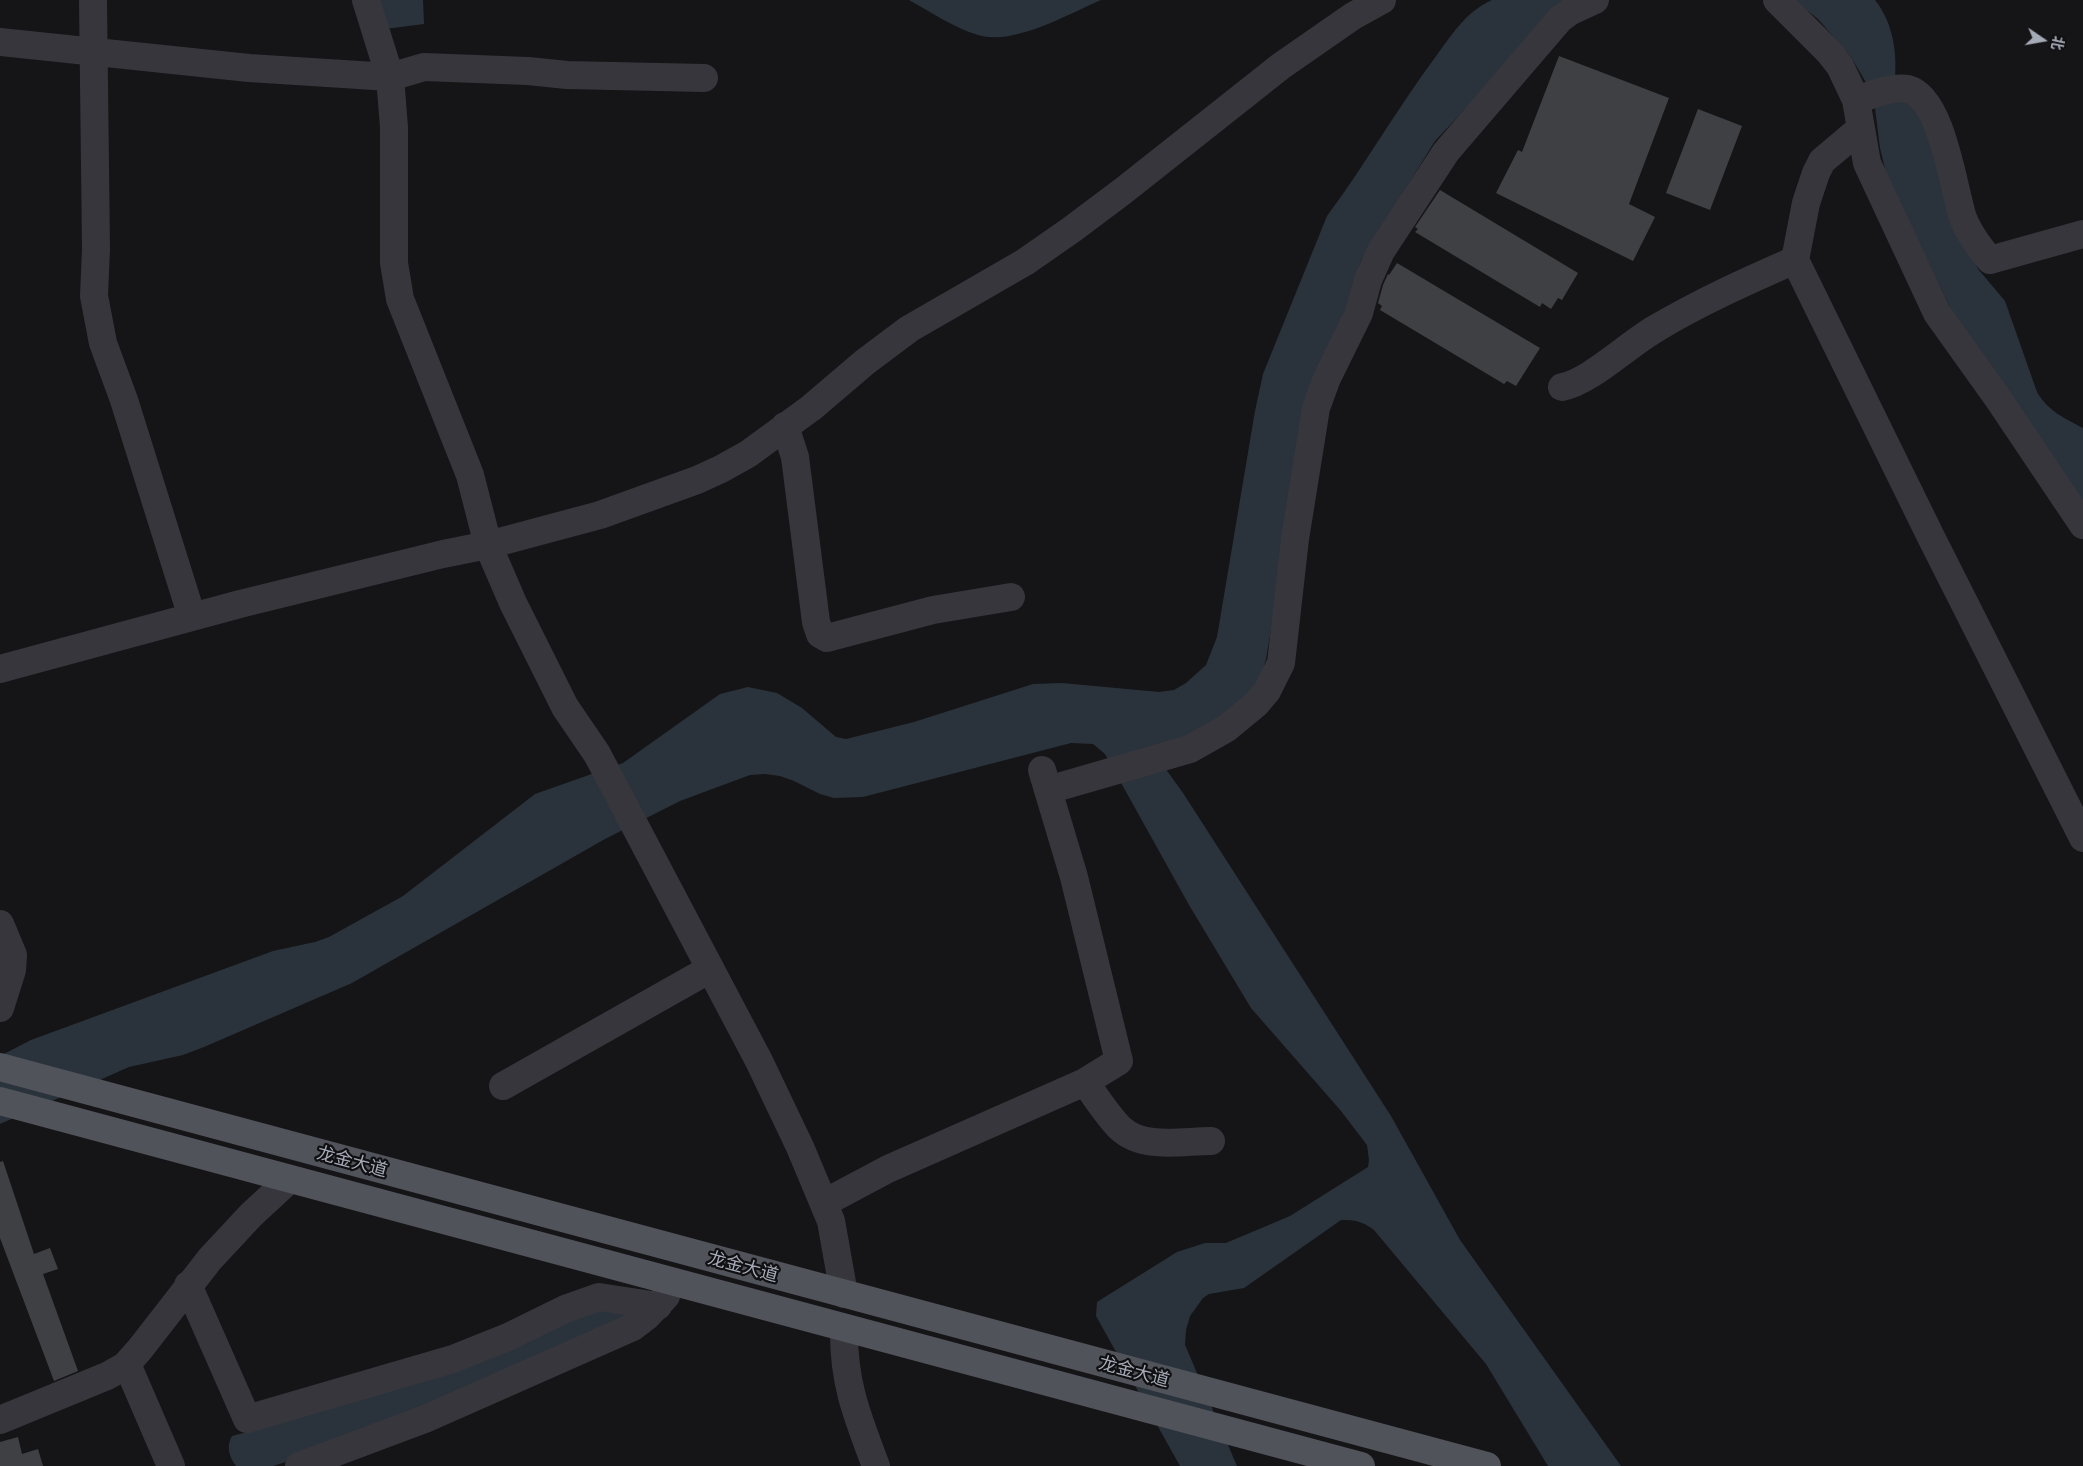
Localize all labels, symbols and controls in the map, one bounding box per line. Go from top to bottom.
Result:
north arrow [2018,15,2068,65]
text: 北 [2047,34,2068,52]
street label: 龙金大道 [314,1142,390,1182]
street label: 龙金大道 [705,1247,781,1287]
street label: 龙金大道 [1096,1352,1172,1392]

